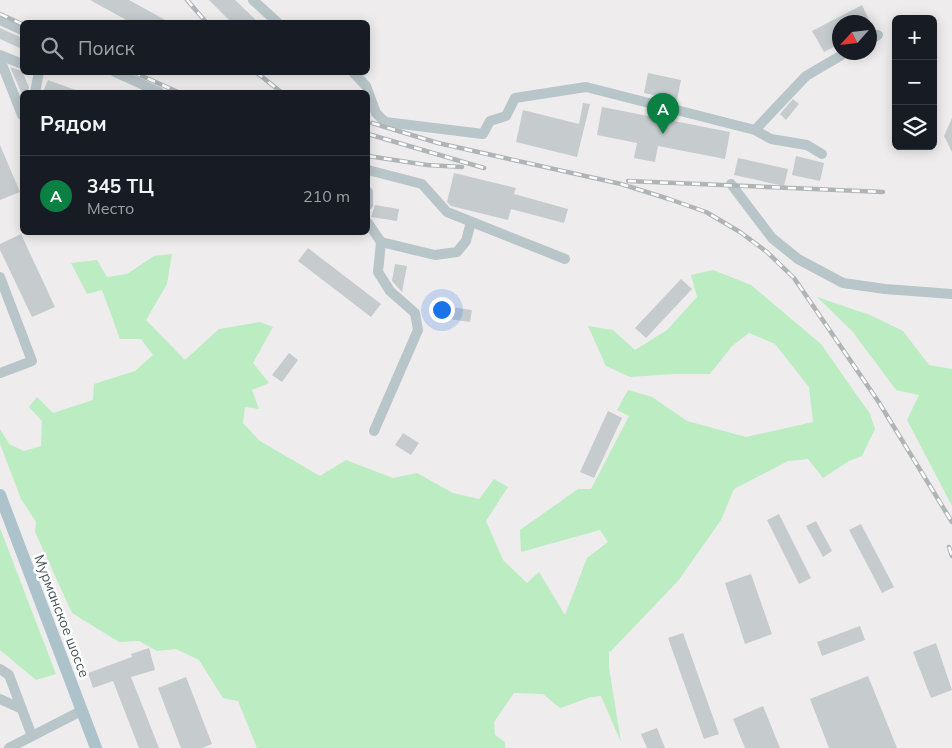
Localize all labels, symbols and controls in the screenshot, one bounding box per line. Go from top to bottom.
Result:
north arrow [832,15,877,60]
map controls [892,15,937,150]
button: + [892,15,937,60]
search box [20,20,370,75]
icon: search [38,34,66,62]
text: Поиск [78,36,135,60]
button: − [892,60,937,105]
pin: A [647,93,679,134]
button: layers [892,105,937,150]
text: Рядом [40,110,107,136]
text: 345 ТЦ [87,174,154,198]
text: A [50,186,62,206]
text: 210 m [303,186,350,206]
text: Место [87,198,134,218]
your location [429,297,455,323]
street label: Мурманское шоссе [30,552,94,680]

